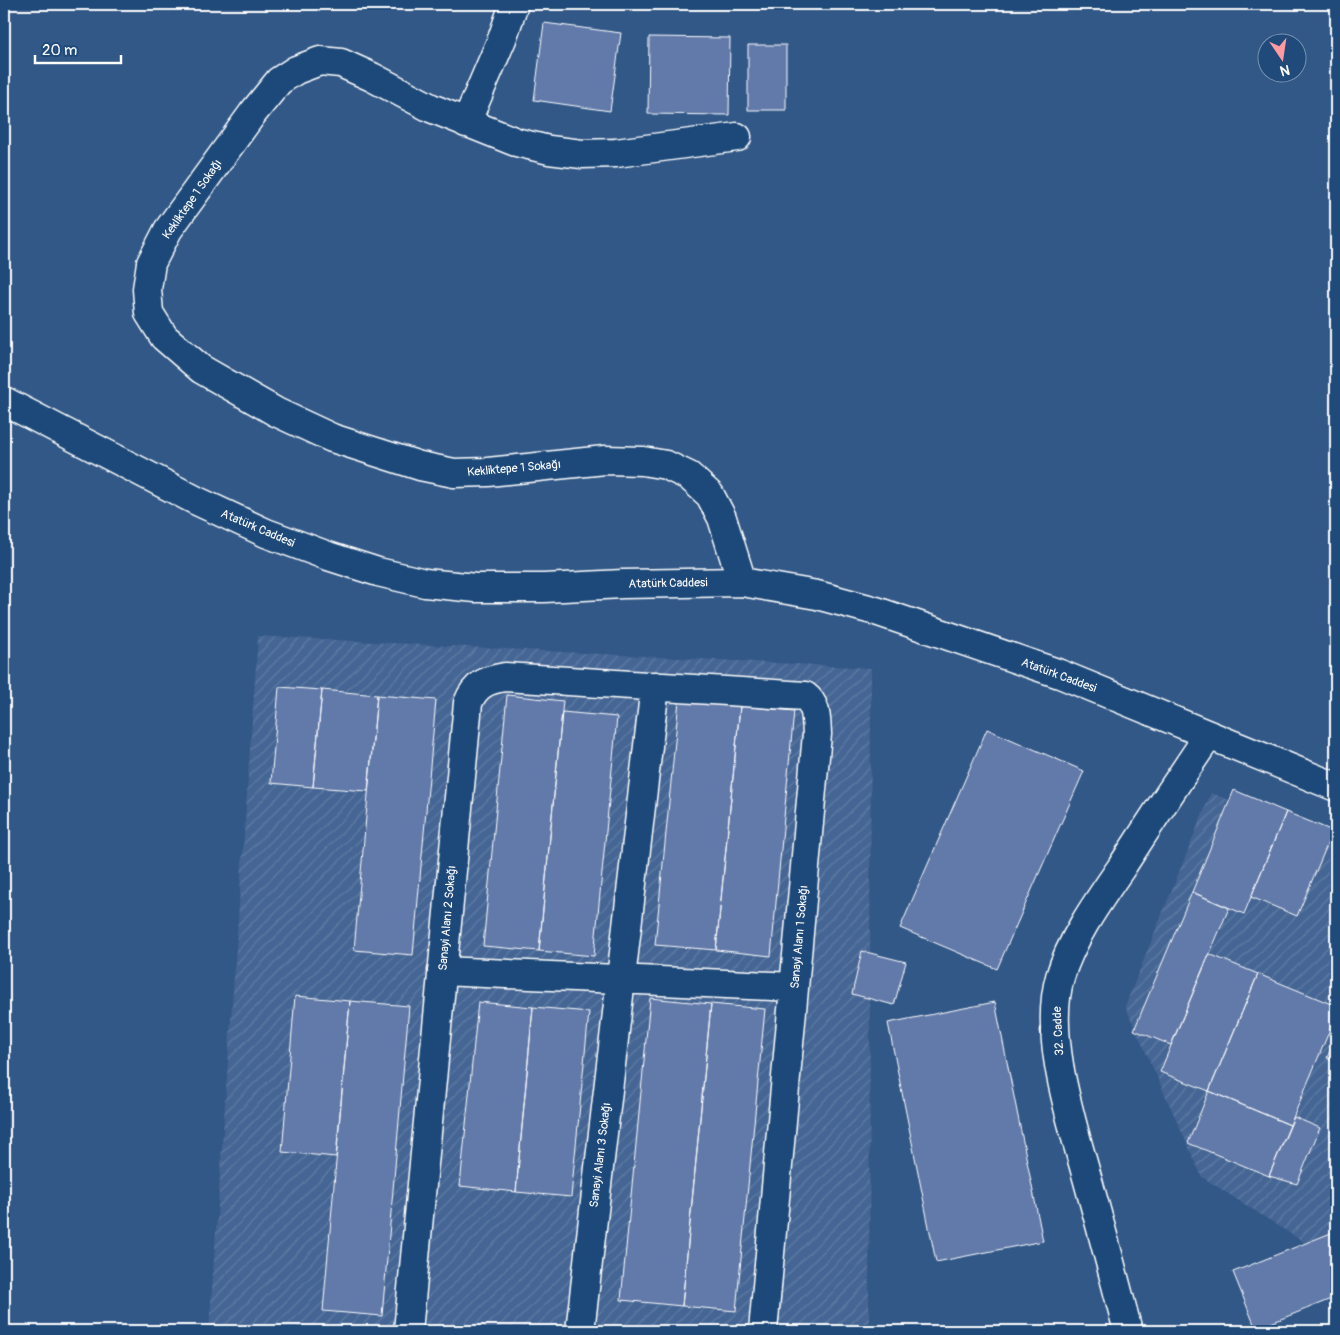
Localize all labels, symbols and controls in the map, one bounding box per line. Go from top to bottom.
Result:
scale bar [35,32,121,64]
north arrow [1258,32,1308,82]
text: 20 m [42,41,77,60]
text: N [1278,61,1291,80]
street label: Kekliktepe 1 Sokağı [159,157,225,242]
street label: Kekliktepe 1 Sokağı [467,457,561,480]
street label: Atatürk Caddesi [218,506,297,551]
street label: Atatürk Caddesi [628,575,708,592]
street label: Atatürk Caddesi [1019,655,1099,696]
street label: Sanayi Alanı 2 Sokağı [435,865,460,971]
street label: Sanayi Alanı 1 Sokağı [788,885,811,989]
street label: 32. Cadde [1050,1006,1067,1056]
street label: Sanayi Alanı 3 Sokağı [587,1102,614,1208]

